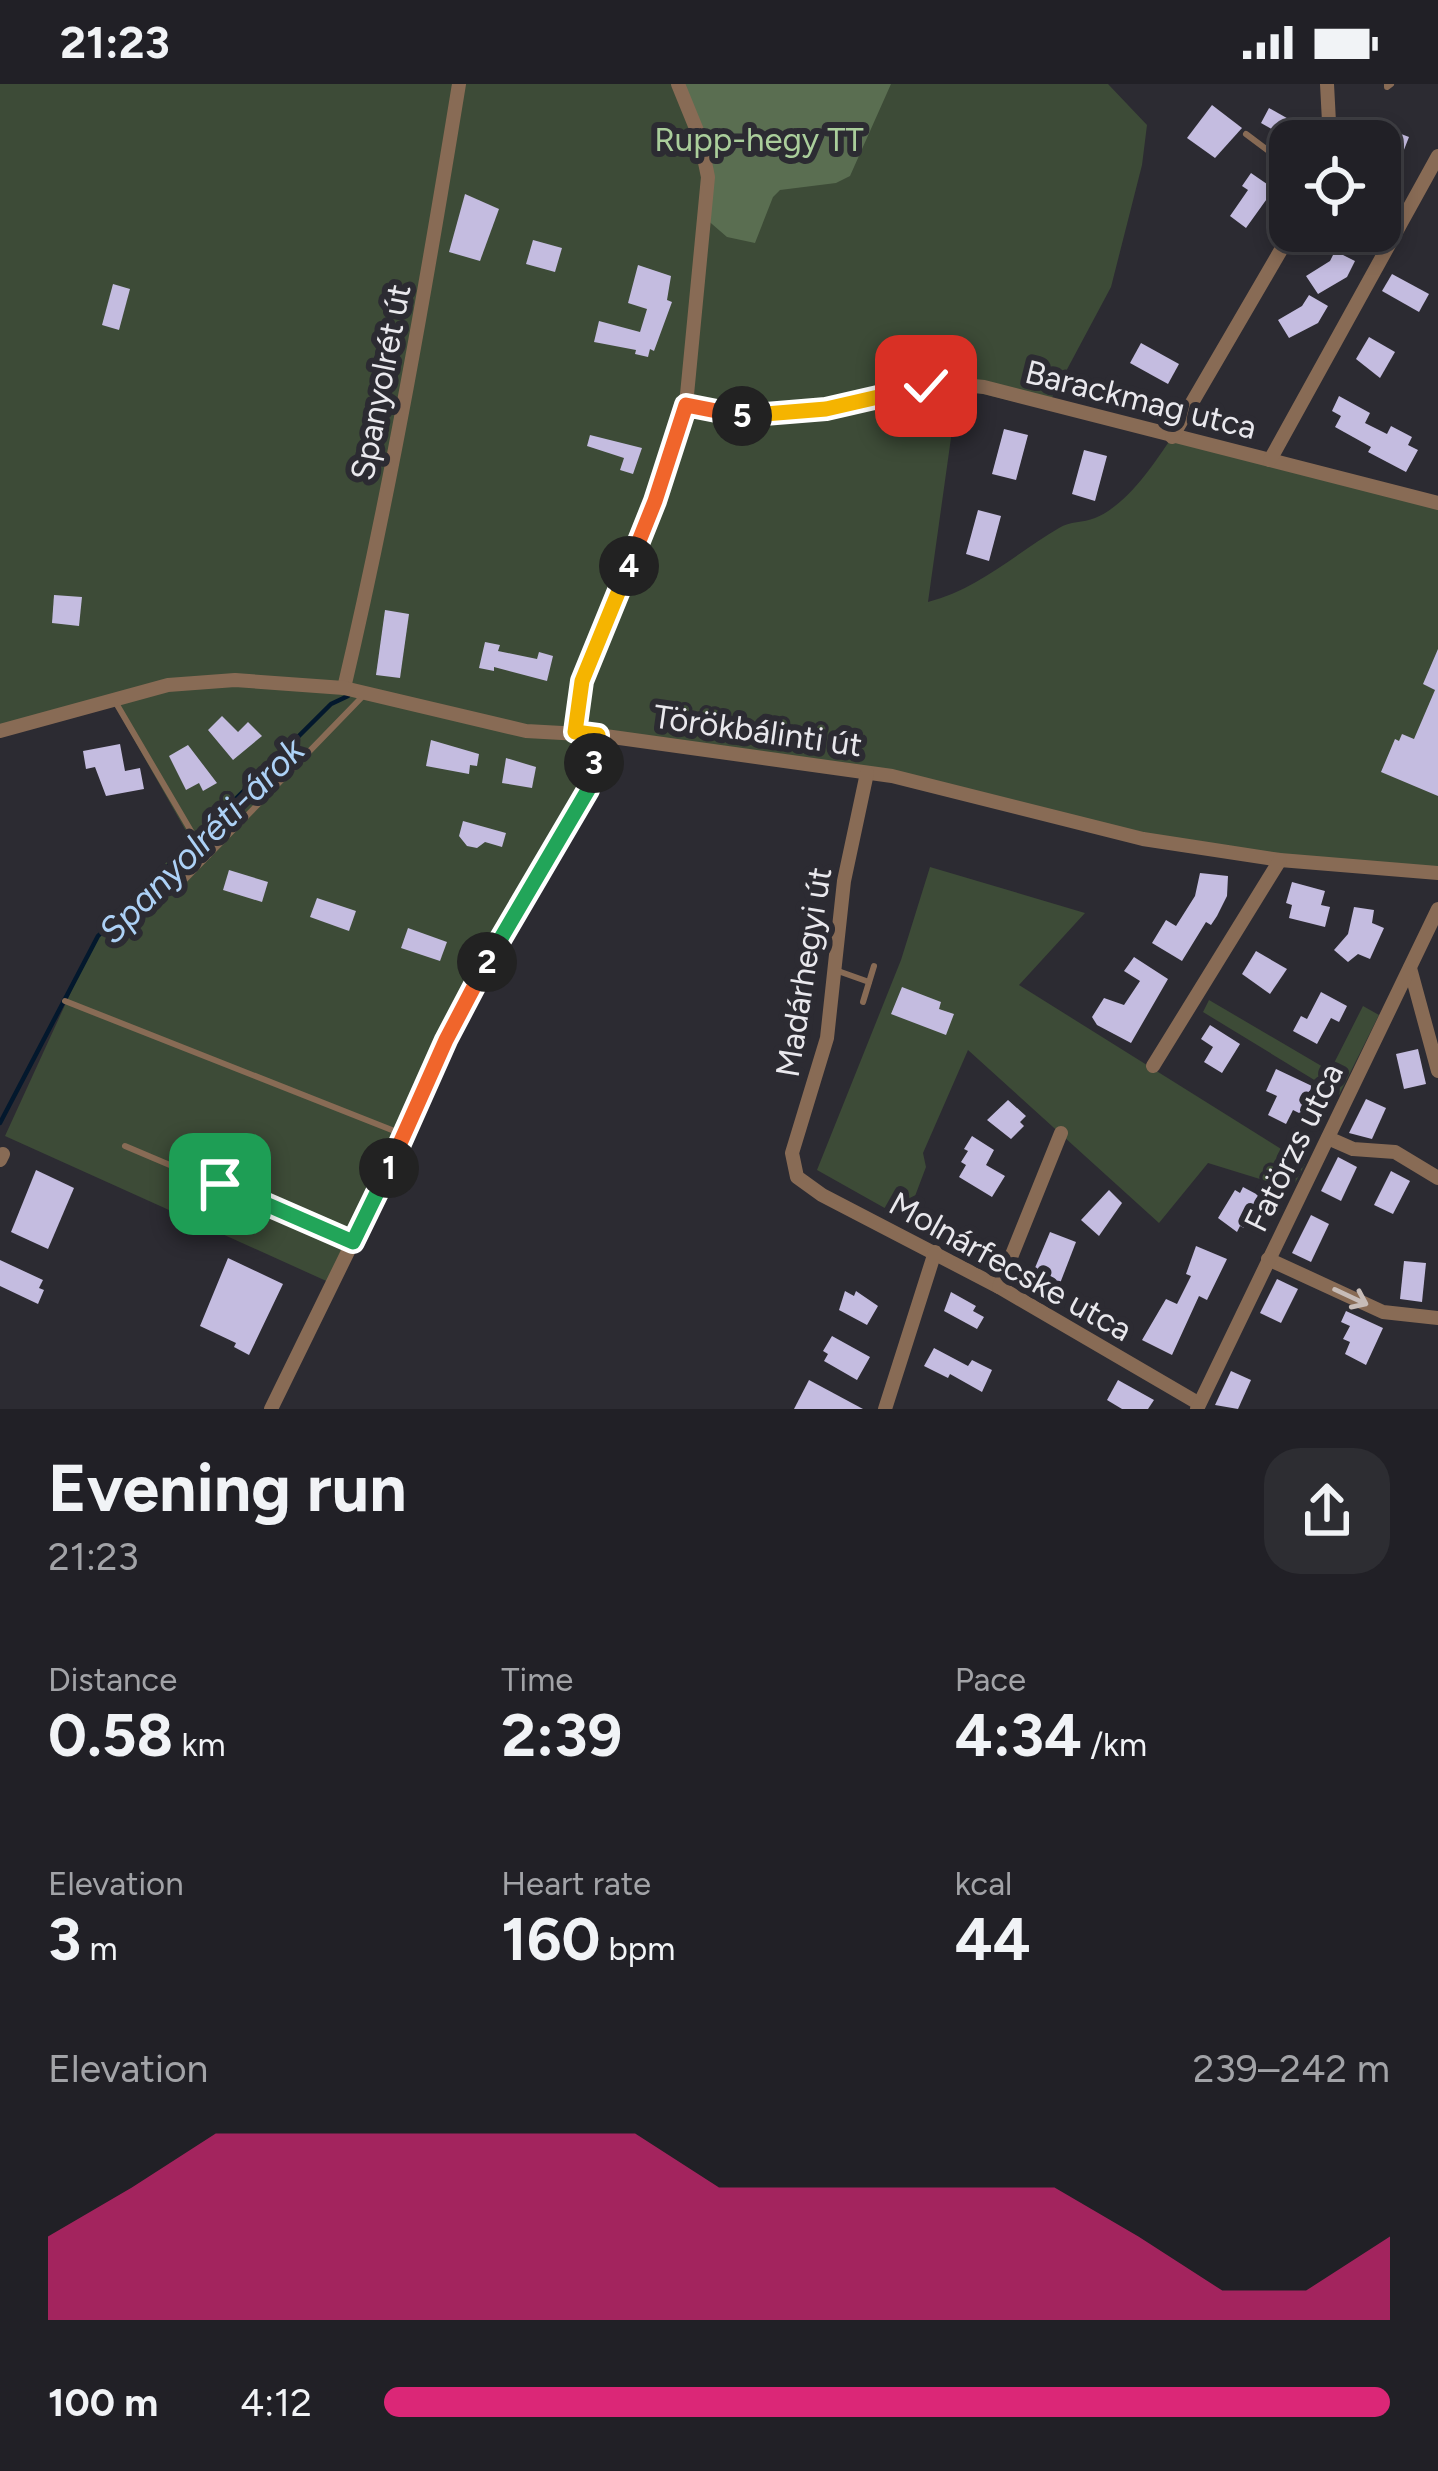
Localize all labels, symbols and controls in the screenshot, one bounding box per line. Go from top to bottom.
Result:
text: 21:23 [60,15,170,69]
park label: Rupp-hegy TT [654,120,864,159]
map controls [1269,120,1401,252]
button: locate [1269,120,1401,252]
street label: Spanyolrét út [342,281,419,483]
pin [875,335,977,437]
street label: Barackmag utca [1021,352,1260,447]
icon: check [893,353,959,419]
pin: 5 [712,386,772,446]
text: 5 [732,396,752,435]
pin: 4 [599,536,659,596]
text: 4 [619,546,639,585]
street label: Törökbálinti út [651,697,865,764]
water label: Spanyolréti-árok [90,728,314,952]
pin: 3 [564,733,624,793]
text: 3 [585,743,603,782]
street label: Madárhegyi út [768,864,839,1080]
pin: 2 [457,932,517,992]
text: 2 [477,942,497,981]
street label: Fatörzs utca [1236,1057,1351,1238]
pin [169,1133,271,1235]
pin: 1 [359,1138,419,1198]
text: 1 [382,1148,396,1187]
icon: arrive [187,1151,253,1217]
street label: Molnárfecske utca [883,1184,1139,1349]
one-way arrow [1332,1287,1368,1309]
text: Evening run [48,1448,407,1528]
button: share [1264,1448,1390,1574]
text: 21:23 [48,1533,139,1580]
text: Distance [48,1660,177,1699]
text: Time [501,1660,573,1699]
text: Pace [955,1660,1026,1699]
text: 0.58 [48,1699,173,1771]
text: 2:39 [501,1699,622,1771]
text: 4:34 [955,1699,1082,1771]
text: km [173,1725,226,1764]
text: /km [1082,1725,1147,1764]
text: Elevation [48,1864,184,1903]
text: Heart rate [501,1864,651,1903]
text: kcal [955,1864,1012,1903]
text: 3 [48,1903,81,1975]
text: 160 [501,1903,600,1975]
text: 44 [955,1903,1031,1975]
text: m [81,1929,118,1968]
text: bpm [600,1929,675,1968]
text: Elevation [48,2045,208,2092]
text: 239–242 m [1193,2045,1390,2092]
text: 100 m [48,2379,158,2426]
text: 4:12 [240,2379,312,2426]

